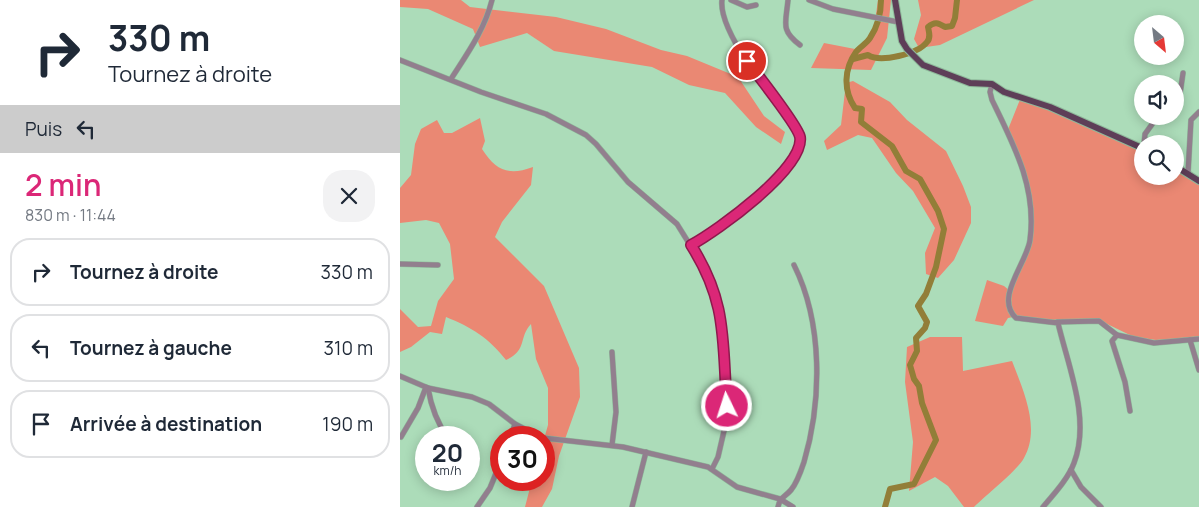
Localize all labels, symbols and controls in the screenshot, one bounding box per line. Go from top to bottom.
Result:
text: 330 m [108,14,210,62]
north arrow [1134,15,1184,65]
map controls [1134,15,1184,185]
icon: right [25,20,90,85]
pin [726,40,768,82]
icon: arrive [733,47,761,75]
text: Tournez à droite [108,59,272,89]
button: sound [1134,75,1184,125]
icon: left [72,115,100,143]
text: Puis [25,116,62,142]
button: search [1134,135,1184,185]
text: 2 min [25,164,101,205]
button: close [323,170,375,222]
text: 830 m · 11:44 [25,204,116,226]
icon: right [27,258,55,286]
text: Tournez à droite [70,259,218,285]
text: 330 m [320,259,373,285]
icon: left [27,334,55,362]
text: Tournez à gauche [70,335,232,361]
text: 310 m [324,335,373,361]
position arrow [700,379,752,431]
icon: arrive [27,410,55,438]
text: Arrivée à destination [70,411,262,437]
text: 190 m [322,411,373,437]
speed limit sign: 30 [490,426,555,491]
text: 20 [432,435,463,470]
text: km/h [434,462,461,479]

